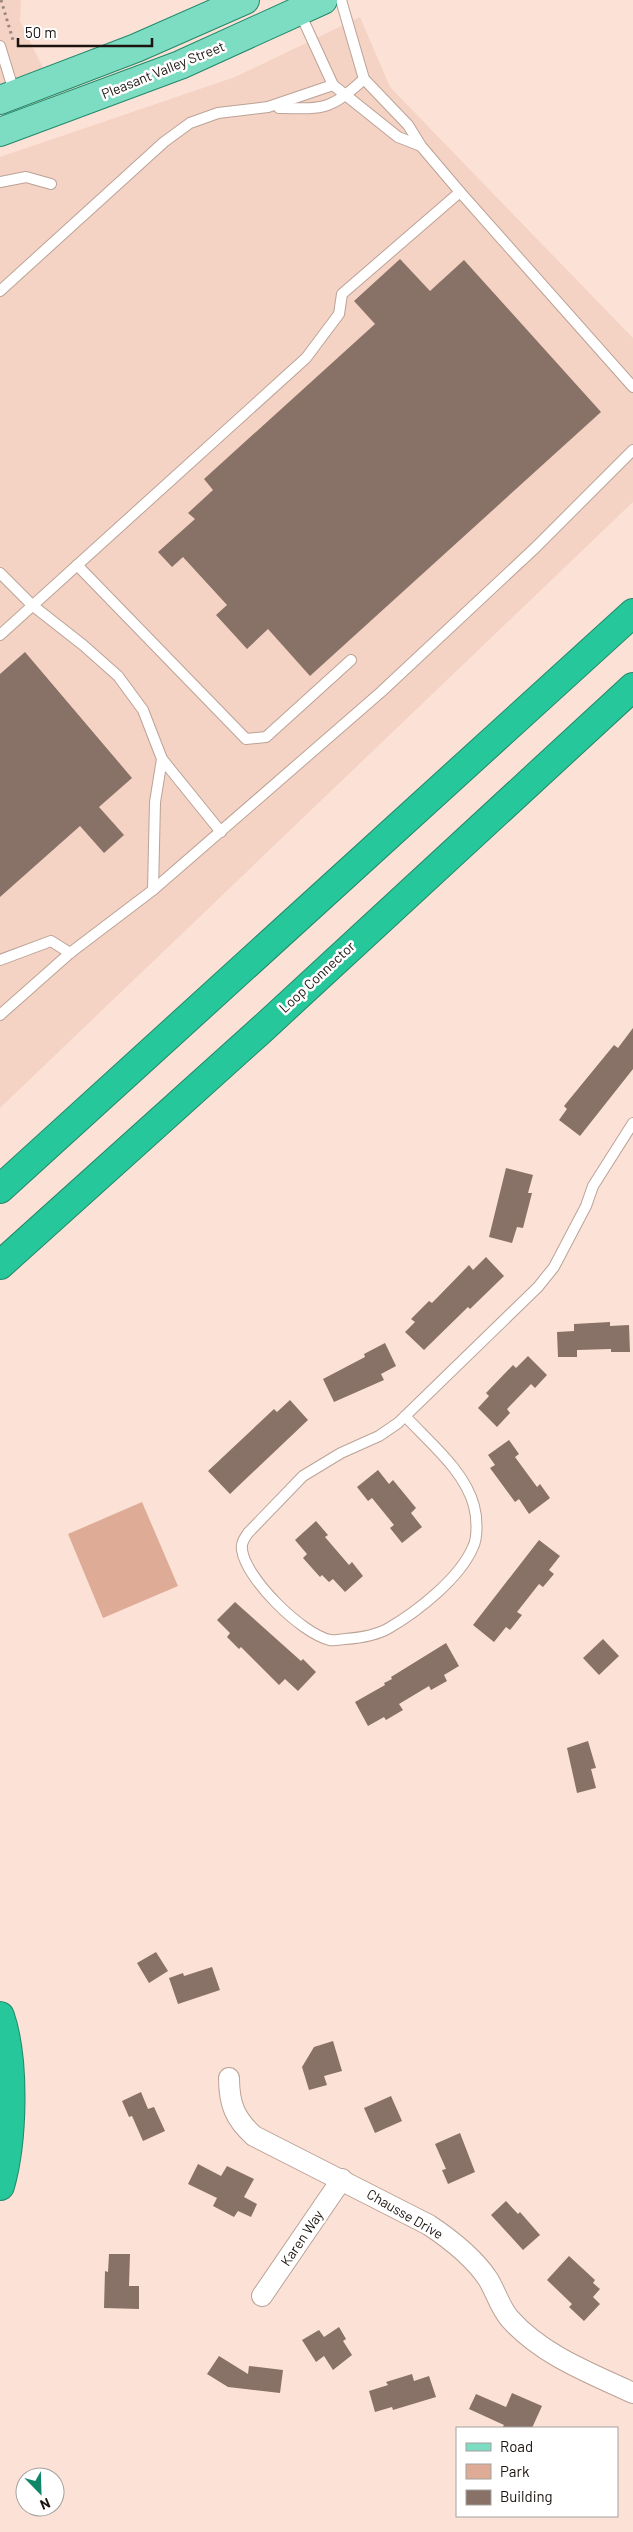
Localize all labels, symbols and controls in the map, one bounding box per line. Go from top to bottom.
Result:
scale bar [18,15,151,47]
text: 50 m [25,23,57,41]
street label: Pleasant Valley Street [99,37,227,102]
street label: Loop Connector [275,937,358,1016]
street label: Chausse Drive [364,2185,446,2242]
street label: Karen Way [277,2206,327,2269]
legend [456,2427,618,2517]
text: Road [500,2437,533,2455]
text: Park [500,2462,530,2480]
north arrow [15,2467,65,2517]
text: Building [500,2487,553,2505]
text: N [38,2495,53,2514]

